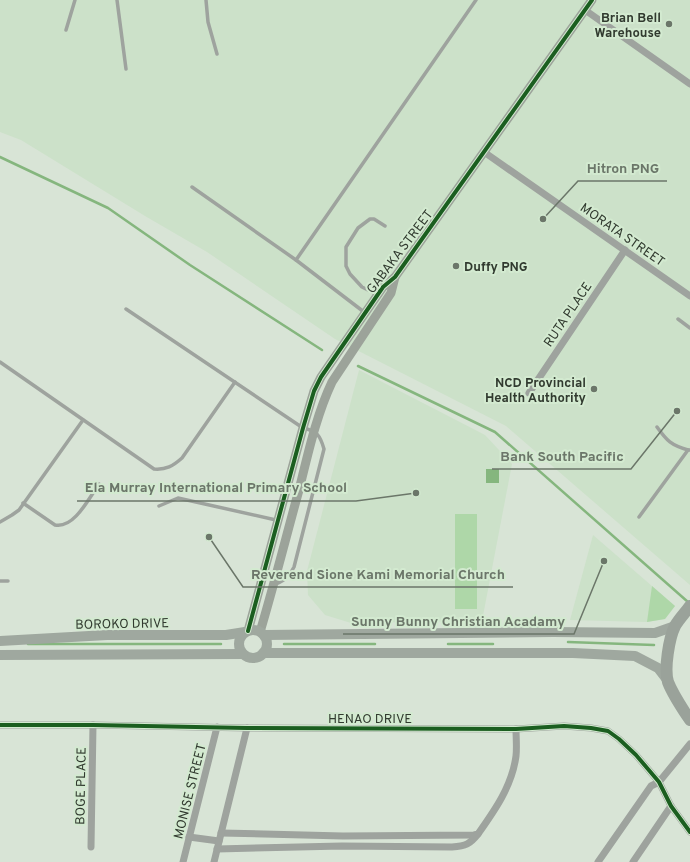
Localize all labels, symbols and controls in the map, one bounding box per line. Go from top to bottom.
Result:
place label: Brian Bell Warehouse [595,11,661,42]
marker: Brian Bell Warehouse [664,19,674,29]
callout: Hitron PNG [578,155,667,181]
text: Hitron PNG [587,161,659,178]
street label: MORATA STREET [576,200,667,271]
street label: GABAKA STREET [364,207,437,297]
place label: Duffy PNG [464,260,528,276]
marker: Duffy PNG [451,261,461,271]
street label: RUTA PLACE [541,280,596,351]
place label: NCD Provincial Health Authority [485,376,587,407]
marker: NCD Provincial Health Authority [589,384,599,394]
callout: Bank South Pacific [492,443,631,469]
text: Bank South Pacific [500,449,624,466]
callout: Ela Murray International Primary School [77,475,356,501]
text: Ela Murray International Primary School [85,480,347,497]
callout: Reverend Sione Kami Memorial Church [243,561,513,587]
text: Reverend Sione Kami Memorial Church [251,567,505,584]
callout: Sunny Bunny Christian Acadamy [343,608,574,634]
text: Sunny Bunny Christian Acadamy [351,614,565,631]
street label: BOROKO DRIVE [75,616,169,634]
street label: HENAO DRIVE [328,712,412,728]
street label: MONISE STREET [171,742,211,841]
street label: BOGE PLACE [73,747,91,825]

